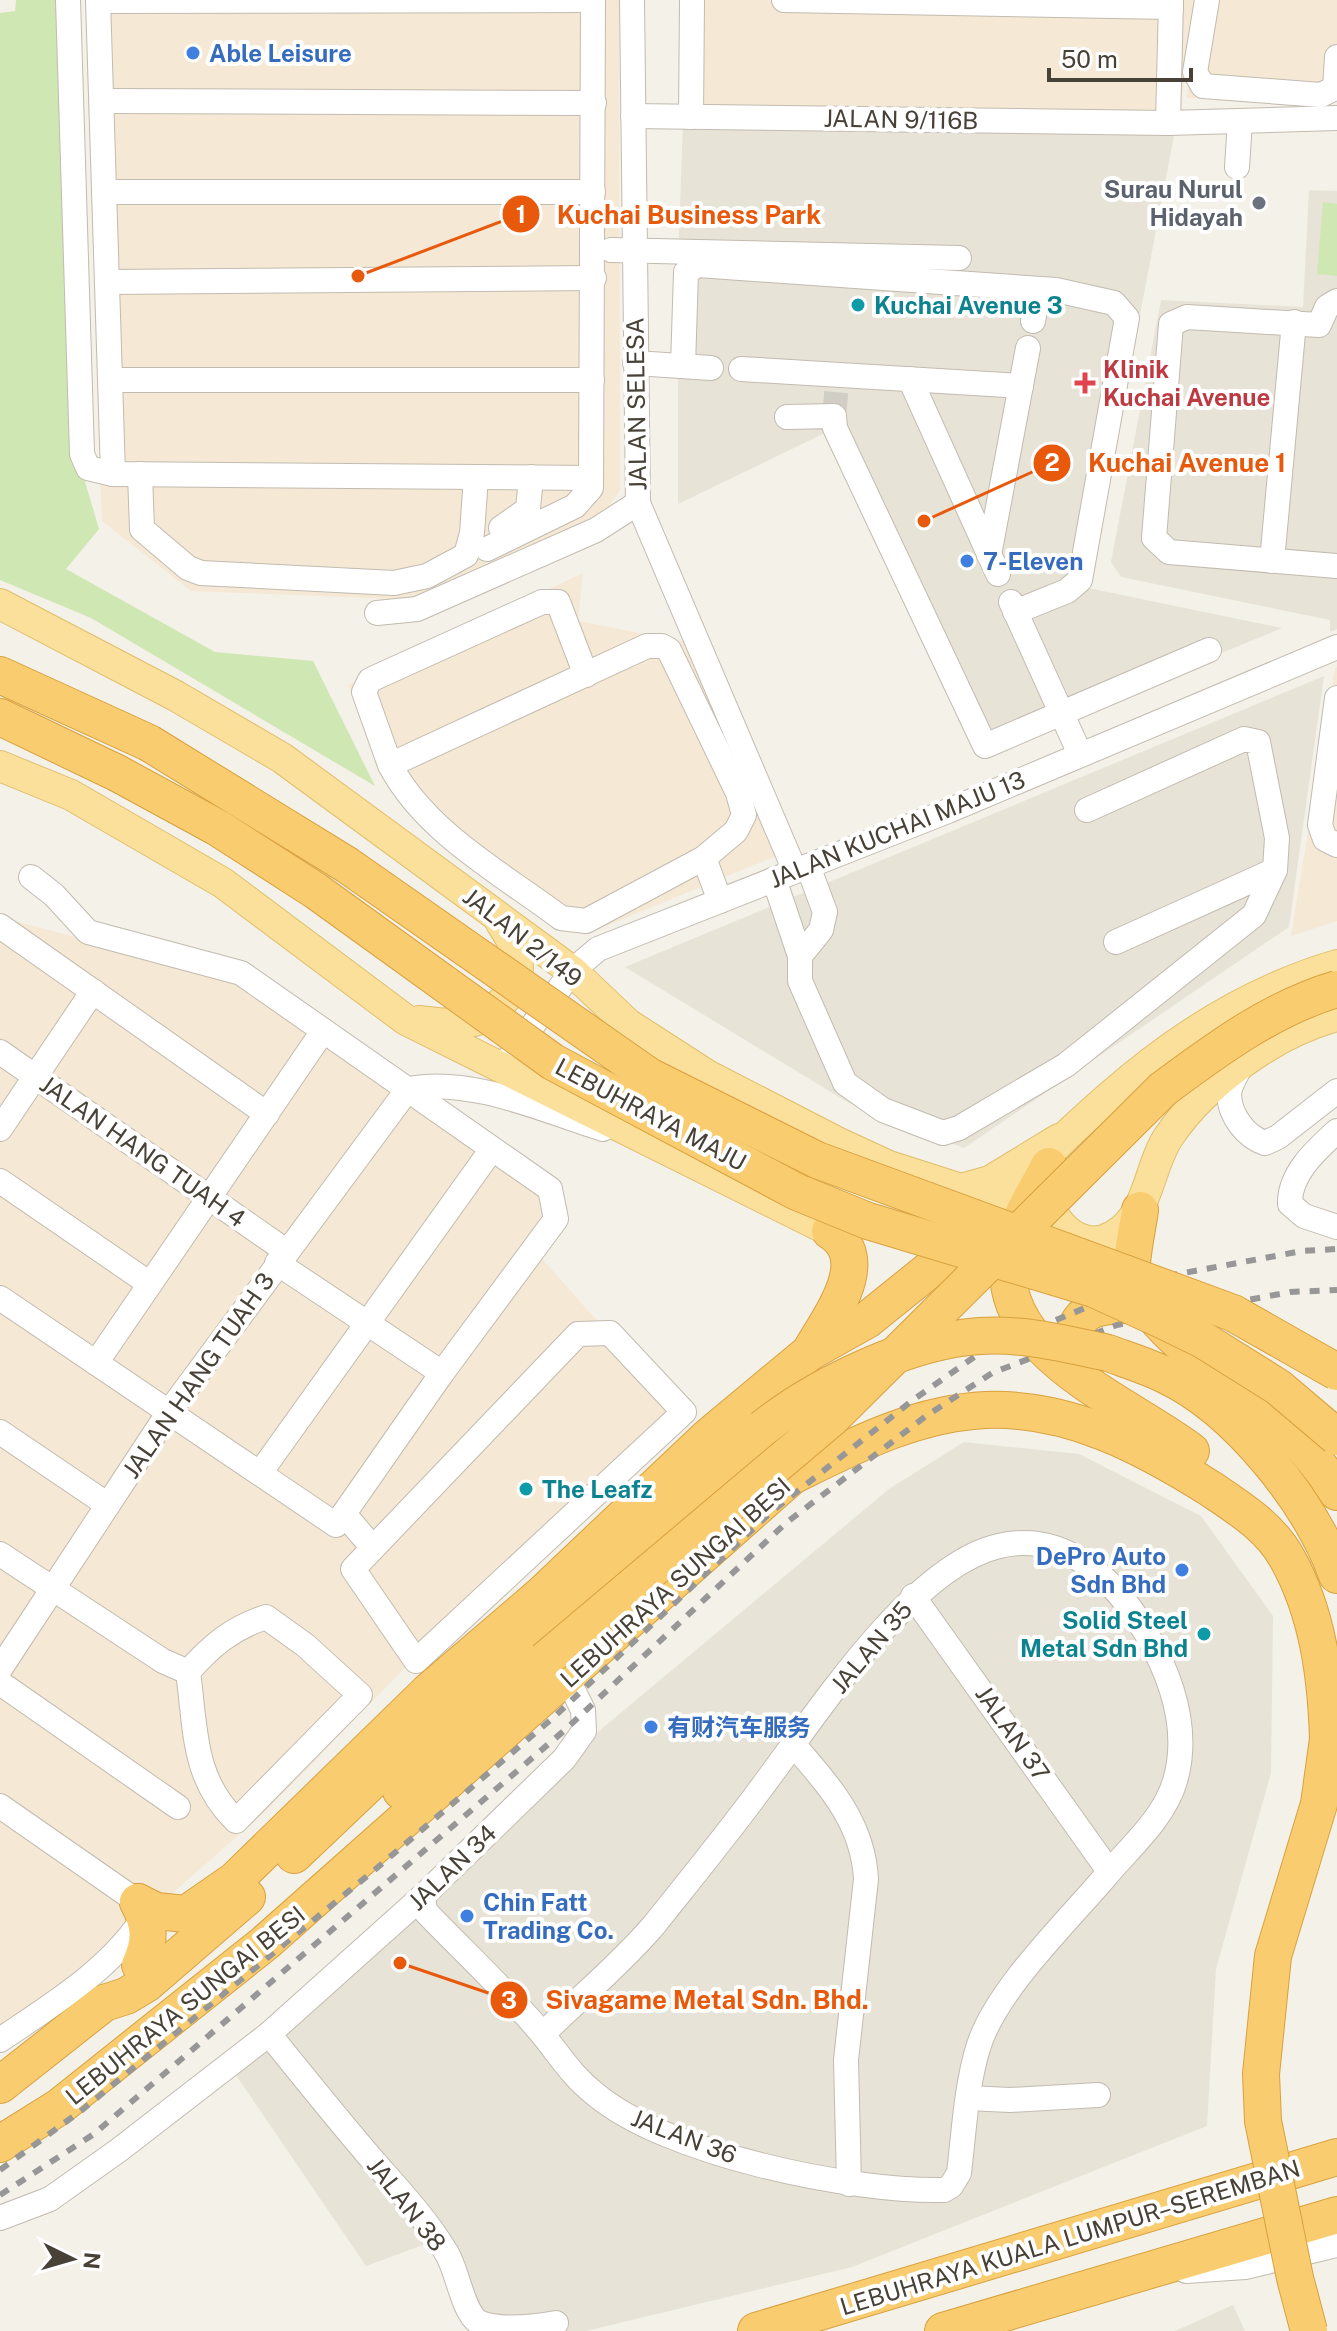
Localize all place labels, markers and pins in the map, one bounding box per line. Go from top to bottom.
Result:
place label: Able Leisure [209,39,352,67]
marker: Able Leisure [184,44,202,62]
place label: Surau Nurul Hidayah [1104,175,1243,231]
callout: Kuchai Business Park [501,189,838,239]
marker: Surau Nurul Hidayah [1250,194,1268,212]
place label: Kuchai Avenue 3 [874,291,1063,319]
marker: Kuchai Avenue 3 [849,296,867,314]
place label: Klinik Kuchai Avenue [1103,355,1270,411]
marker: Klinik Kuchai Avenue [1074,372,1096,394]
callout: Kuchai Avenue 1 [1032,438,1302,488]
place label: 7-Eleven [983,547,1083,575]
marker: 7-Eleven [958,552,976,570]
place label: The Leafz [542,1475,652,1503]
marker: The Leafz [517,1480,535,1498]
place label: DePro Auto Sdn Bhd [1036,1542,1166,1598]
marker: DePro Auto Sdn Bhd [1173,1561,1191,1579]
place label: Solid Steel Metal Sdn Bhd [1020,1606,1188,1662]
marker: Solid Steel Metal Sdn Bhd [1195,1625,1213,1643]
place label: 有财汽车服务 [667,1713,811,1741]
marker: 有财汽车服务 [642,1718,660,1736]
place label: Chin Fatt Trading Co. [483,1888,614,1944]
marker: Chin Fatt Trading Co. [458,1907,476,1925]
callout: Sivagame Metal Sdn. Bhd. [489,1975,885,2025]

